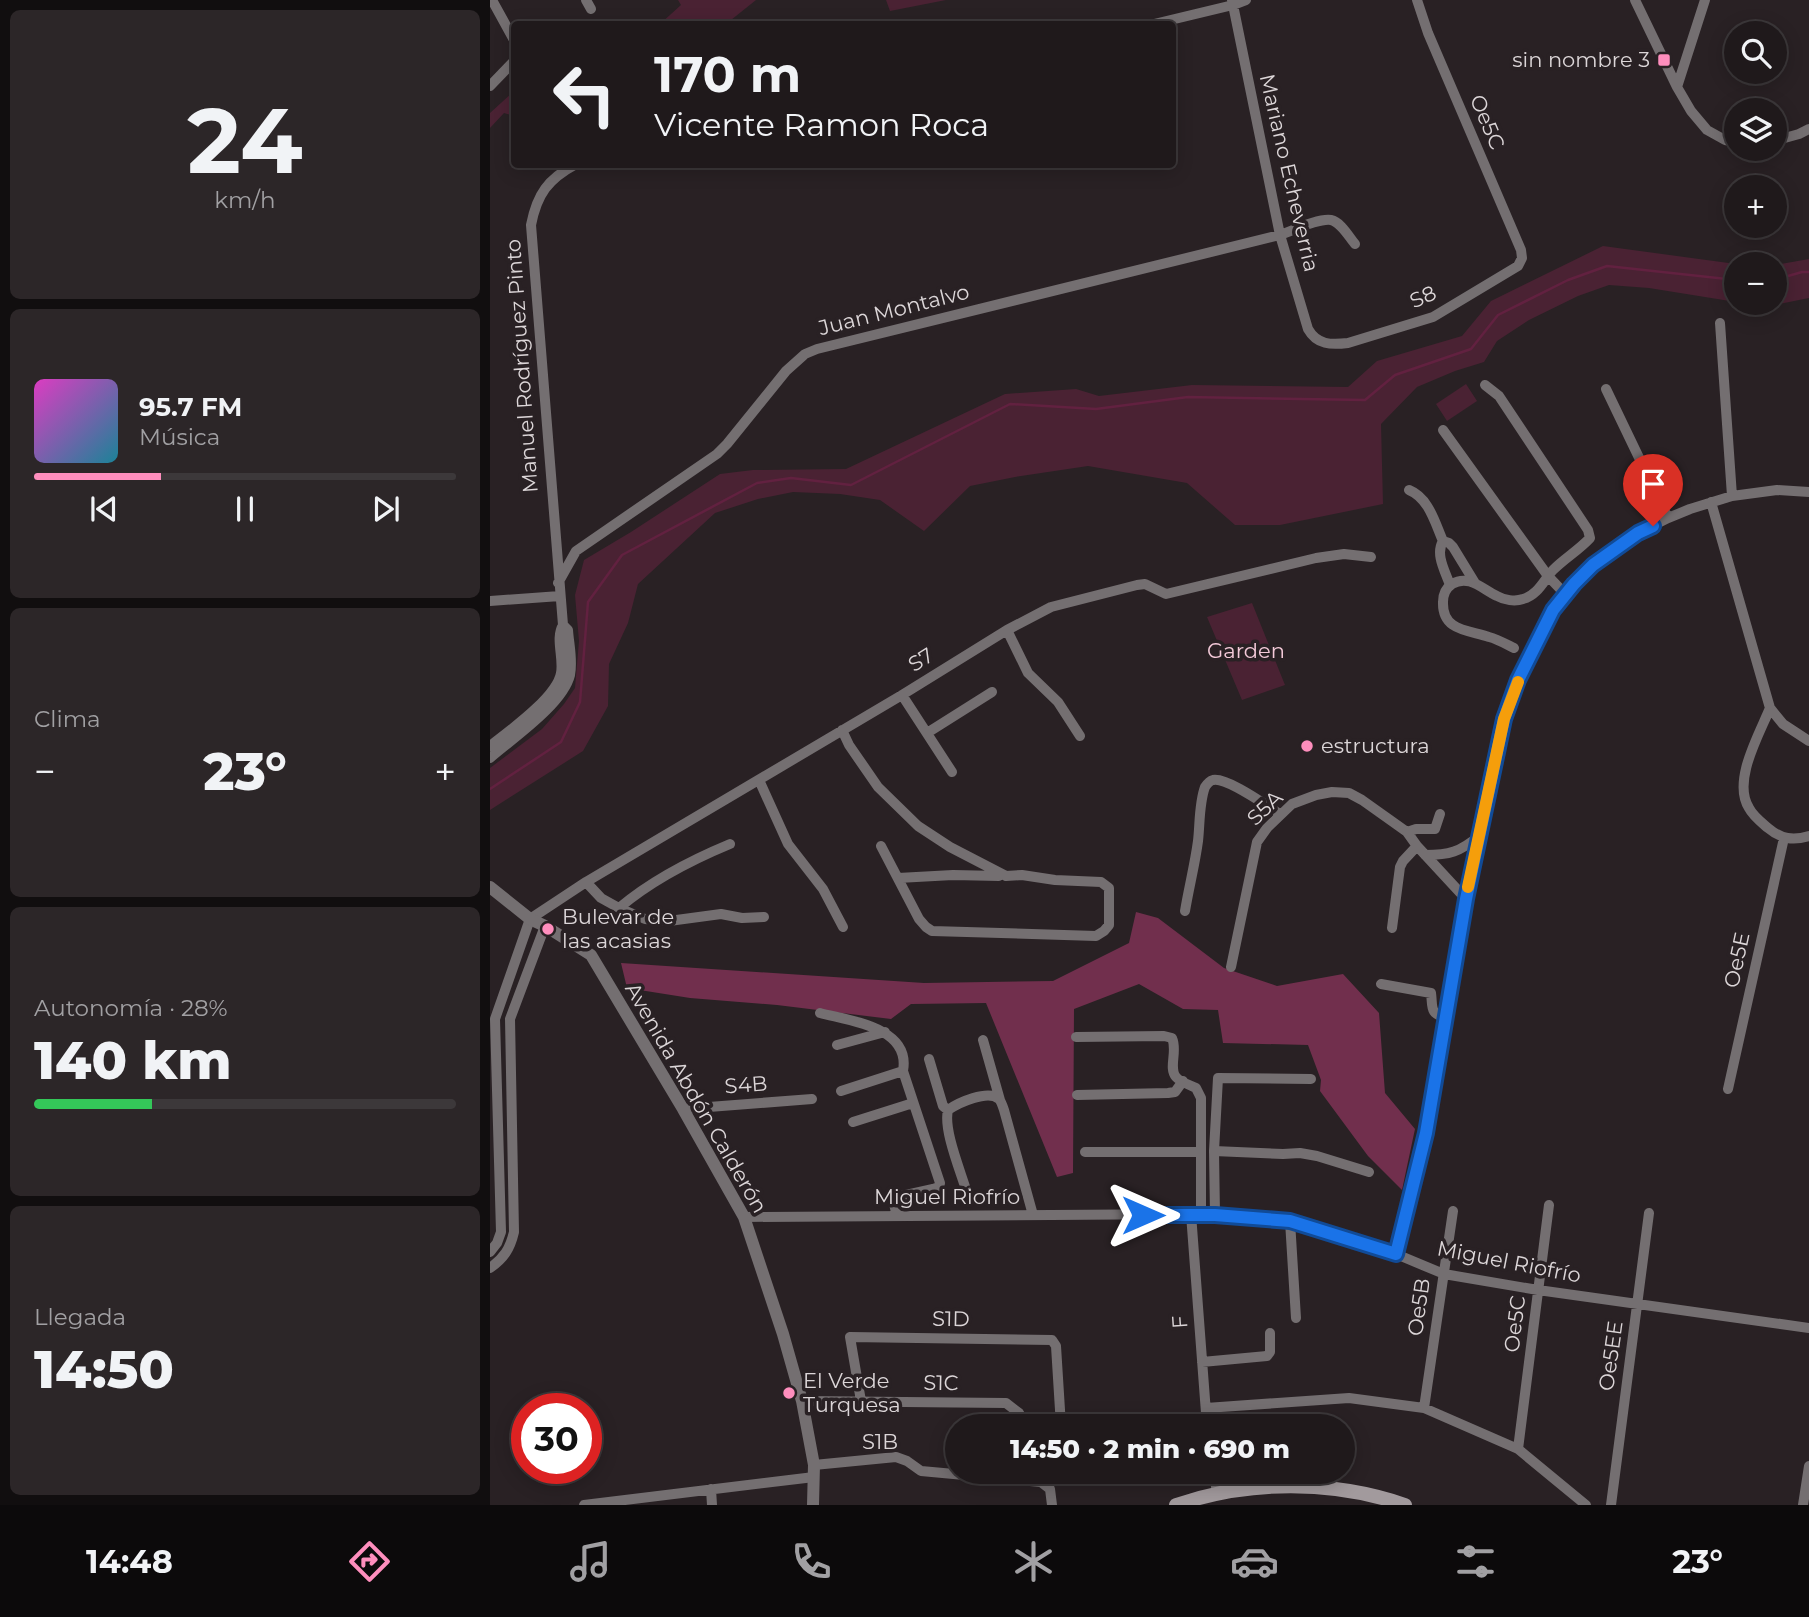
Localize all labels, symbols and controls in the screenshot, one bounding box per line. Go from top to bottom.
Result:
map controls [1724,21,1787,315]
button: search [1724,21,1787,84]
text: 170 m [654,45,801,104]
place label: sin nombre 3 [1512,47,1650,72]
icon: left [539,49,630,140]
marker: sin nombre 3 [1656,52,1672,68]
street label: Mariano Echeverria [1255,72,1324,274]
text: 24 [187,85,303,196]
street label: Oe5C [1465,91,1510,153]
button: layers [1724,98,1787,161]
text: Vicente Ramon Roca [654,105,989,144]
button: + [1724,175,1787,238]
text: km/h [214,186,276,214]
street label: Manuel Rodríguez Pinto [500,238,543,494]
button: − [1724,252,1787,315]
street label: Juan Montalvo [815,279,972,341]
street label: S8 [1406,280,1440,313]
text: 95.7 FM [139,391,242,423]
text: Música [139,423,220,451]
pin [1623,454,1683,526]
icon: arrive [1634,465,1672,503]
icon: previous [85,490,123,528]
icon: pause [226,490,264,528]
icon: next [367,490,405,528]
park label: Garden [1207,638,1285,663]
street label: S7 [903,642,938,677]
text: Clima [34,705,101,733]
place label: estructura [1321,733,1430,758]
marker: estructura [1299,738,1315,754]
text: 23° [203,740,287,803]
text: − [34,748,56,795]
text: + [434,748,456,795]
street label: S5A [1242,784,1288,830]
place label: Bulevar de las acasias [562,904,674,953]
marker: Bulevar de las acasias [540,921,556,937]
street label: Oe5E [1718,930,1755,990]
street label: Avenida Abdón Calderón [620,978,773,1217]
text: Autonomía · 28% [34,994,228,1022]
text: 140 km [34,1029,232,1092]
street label: S4B [724,1071,768,1098]
position arrow [1106,1178,1180,1252]
street label: Miguel Riofrío [874,1184,1020,1209]
street label: Miguel Riofrío [1435,1235,1583,1288]
street label: Oe5B [1402,1276,1435,1337]
street label: Oe5C [1499,1294,1530,1354]
text: Llegada [34,1303,126,1331]
street label: S1D [932,1306,970,1331]
street label: F [1167,1315,1192,1330]
street label: Oe5EE [1593,1319,1628,1392]
text: 14:50 [34,1338,174,1401]
place label: El Verde Turquesa [803,1368,901,1417]
street label: S1C [923,1370,959,1395]
marker: El Verde Turquesa [781,1385,797,1401]
speed limit sign: 30 [511,1393,602,1484]
street label: S1B [862,1429,898,1454]
text: 14:50 · 2 min · 690 m [1010,1433,1290,1465]
icon: directions [345,1537,394,1586]
icon: music [566,1537,615,1586]
icon: phone [787,1537,836,1586]
icon: climate [1009,1537,1058,1586]
icon: car [1230,1537,1279,1586]
icon: filters [1451,1537,1500,1586]
text: 14:48 [86,1542,173,1581]
text: 23° [1672,1542,1723,1581]

